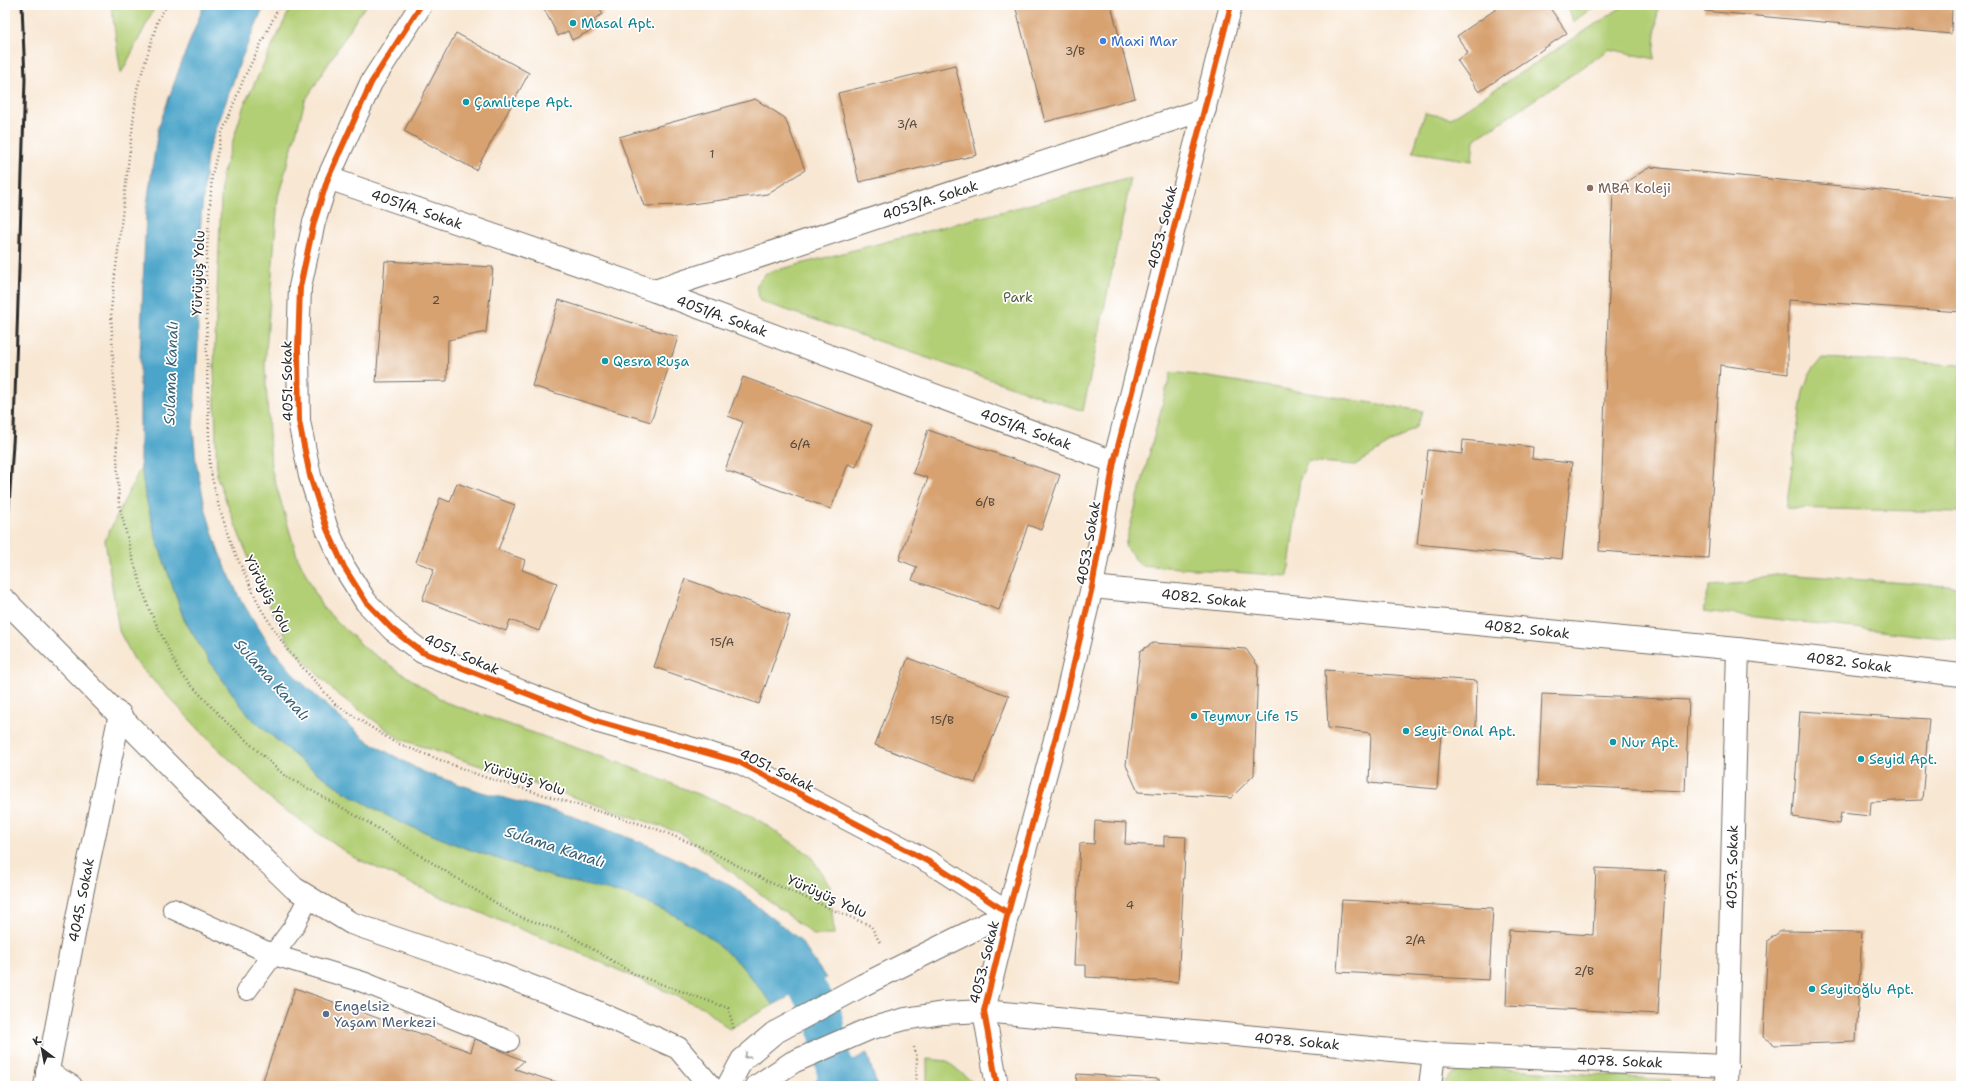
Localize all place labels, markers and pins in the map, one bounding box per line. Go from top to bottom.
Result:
place label: Masal Apt. [581,14,655,32]
marker: Masal Apt. [568,18,578,28]
place label: Maxi Mar [1111,32,1178,50]
marker: Maxi Mar [1098,36,1108,46]
place label: Çamlıtepe Apt. [474,93,573,111]
marker: Çamlıtepe Apt. [461,97,471,107]
place label: MBA Koleji [1598,179,1671,197]
marker: MBA Koleji [1585,183,1595,193]
place label: Qesra Ruşa [613,352,690,370]
marker: Qesra Ruşa [600,356,610,366]
place label: Teymur Life 15 [1202,707,1299,725]
marker: Teymur Life 15 [1189,711,1199,721]
place label: Seyit Onal Apt. [1414,722,1516,740]
marker: Seyit Onal Apt. [1401,726,1411,736]
place label: Nur Apt. [1621,733,1678,751]
marker: Nur Apt. [1608,737,1618,747]
place label: Seyid Apt. [1869,750,1937,768]
marker: Seyid Apt. [1856,754,1866,764]
place label: Seyitoğlu Apt. [1820,980,1914,998]
marker: Seyitoğlu Apt. [1807,984,1817,994]
place label: Engelsiz Yaşam Merkezi [334,997,436,1031]
marker: Engelsiz Yaşam Merkezi [321,1009,331,1019]

